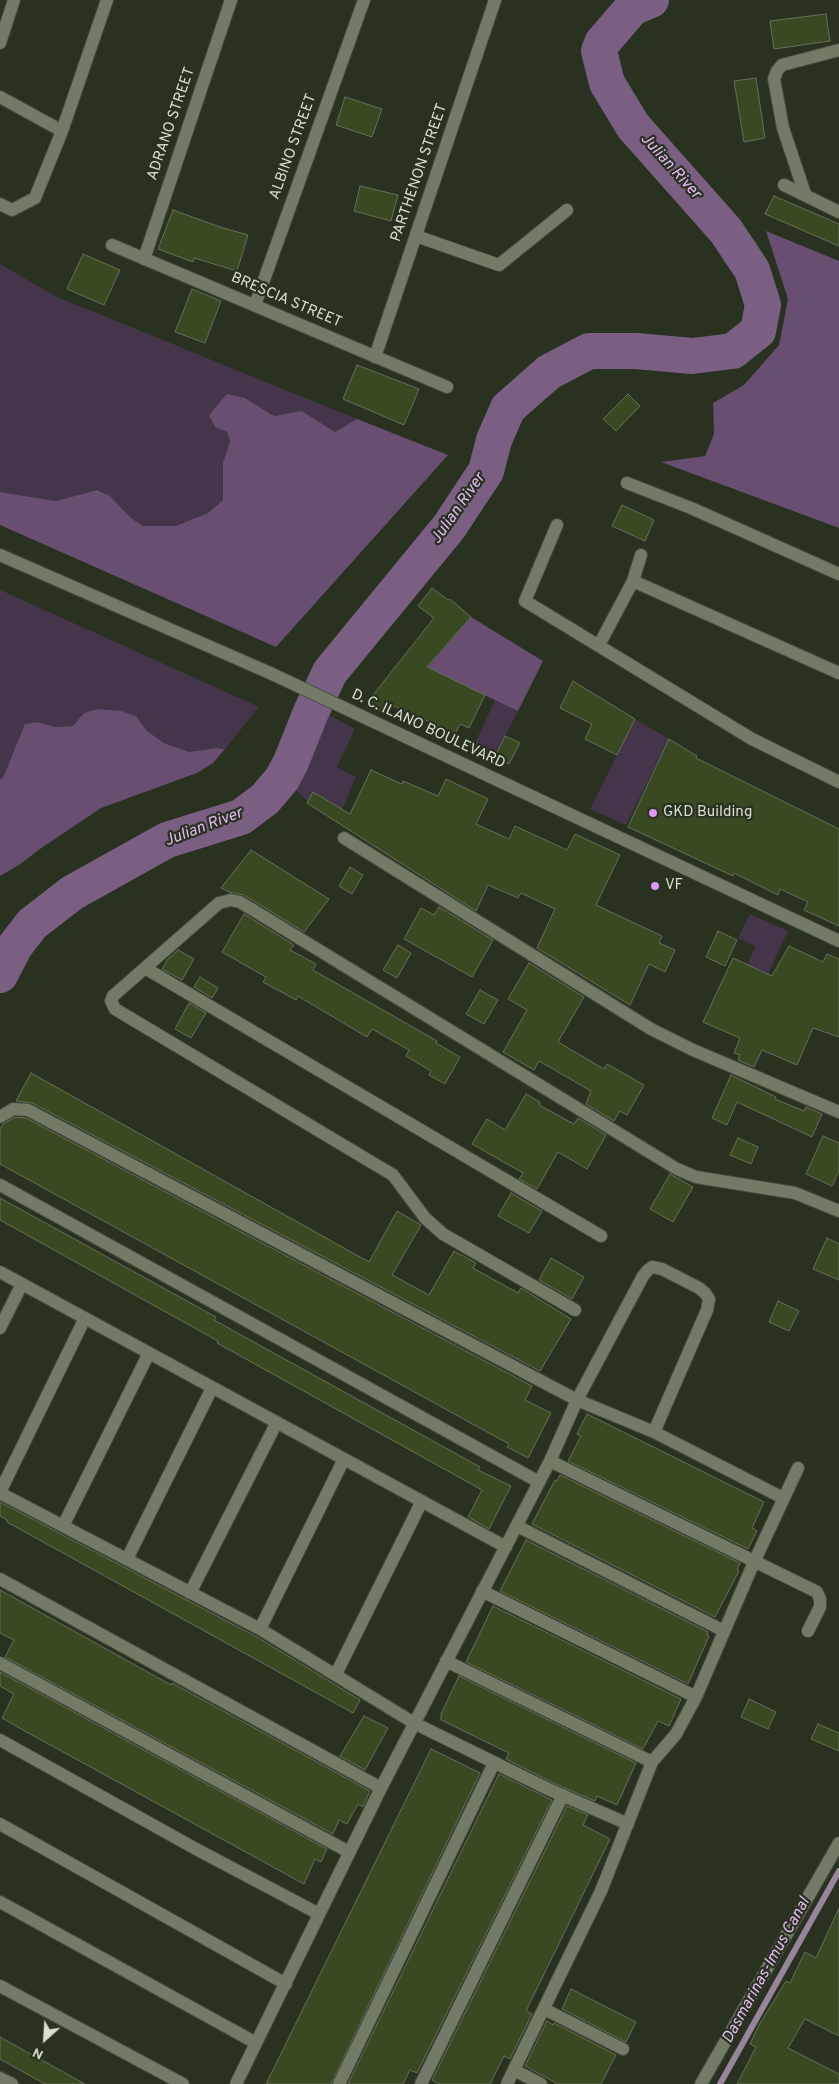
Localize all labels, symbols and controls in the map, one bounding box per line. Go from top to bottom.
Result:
street label: ADRANO STREET [144,65,200,183]
street label: ALBINO STREET [267,92,321,202]
street label: PARTHENON STREET [388,102,452,244]
water label: Julian River [635,130,705,204]
street label: BRESCIA STREET [228,270,344,332]
water label: Julian River [428,470,490,548]
street label: D. C. ILANO BOULEVARD [348,686,508,774]
water label: Julian River [162,804,246,852]
place label: GKD Building [663,804,752,822]
marker: GKD Building [647,807,659,819]
place label: VF [665,877,683,895]
marker: VF [649,880,661,892]
water label: Dasmarinas-Imus Canal [719,1895,815,2047]
north arrow [20,2014,70,2064]
text: N [30,2043,46,2063]

